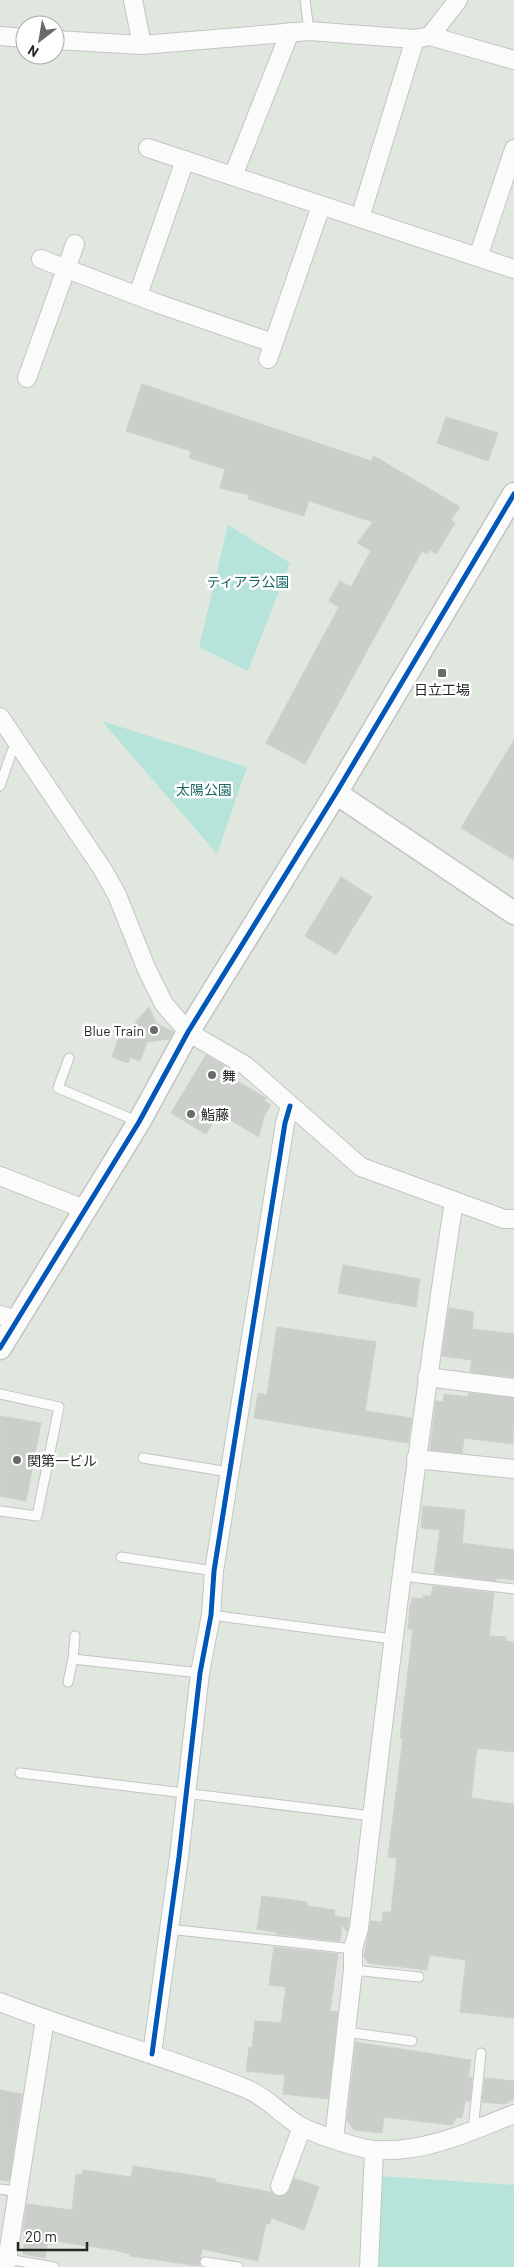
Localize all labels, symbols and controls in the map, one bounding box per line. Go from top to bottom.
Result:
north arrow [15,15,65,65]
text: N [25,42,41,61]
park label: ティアラ公園 [206,573,290,590]
marker: 日立工場 [436,667,448,679]
place label: 日立工場 [414,681,470,698]
park label: 太陽公園 [176,781,232,798]
place label: Blue Train [84,1022,144,1039]
marker: Blue Train [148,1024,160,1036]
place label: 舞 [222,1067,236,1084]
marker: 舞 [206,1069,218,1081]
place label: 鮨藤 [201,1106,229,1123]
marker: 鮨藤 [185,1108,197,1120]
place label: 関第一ビル [27,1452,97,1469]
marker: 関第一ビル [11,1454,23,1466]
scale bar [18,2220,86,2252]
text: 20 m [25,2227,57,2245]

